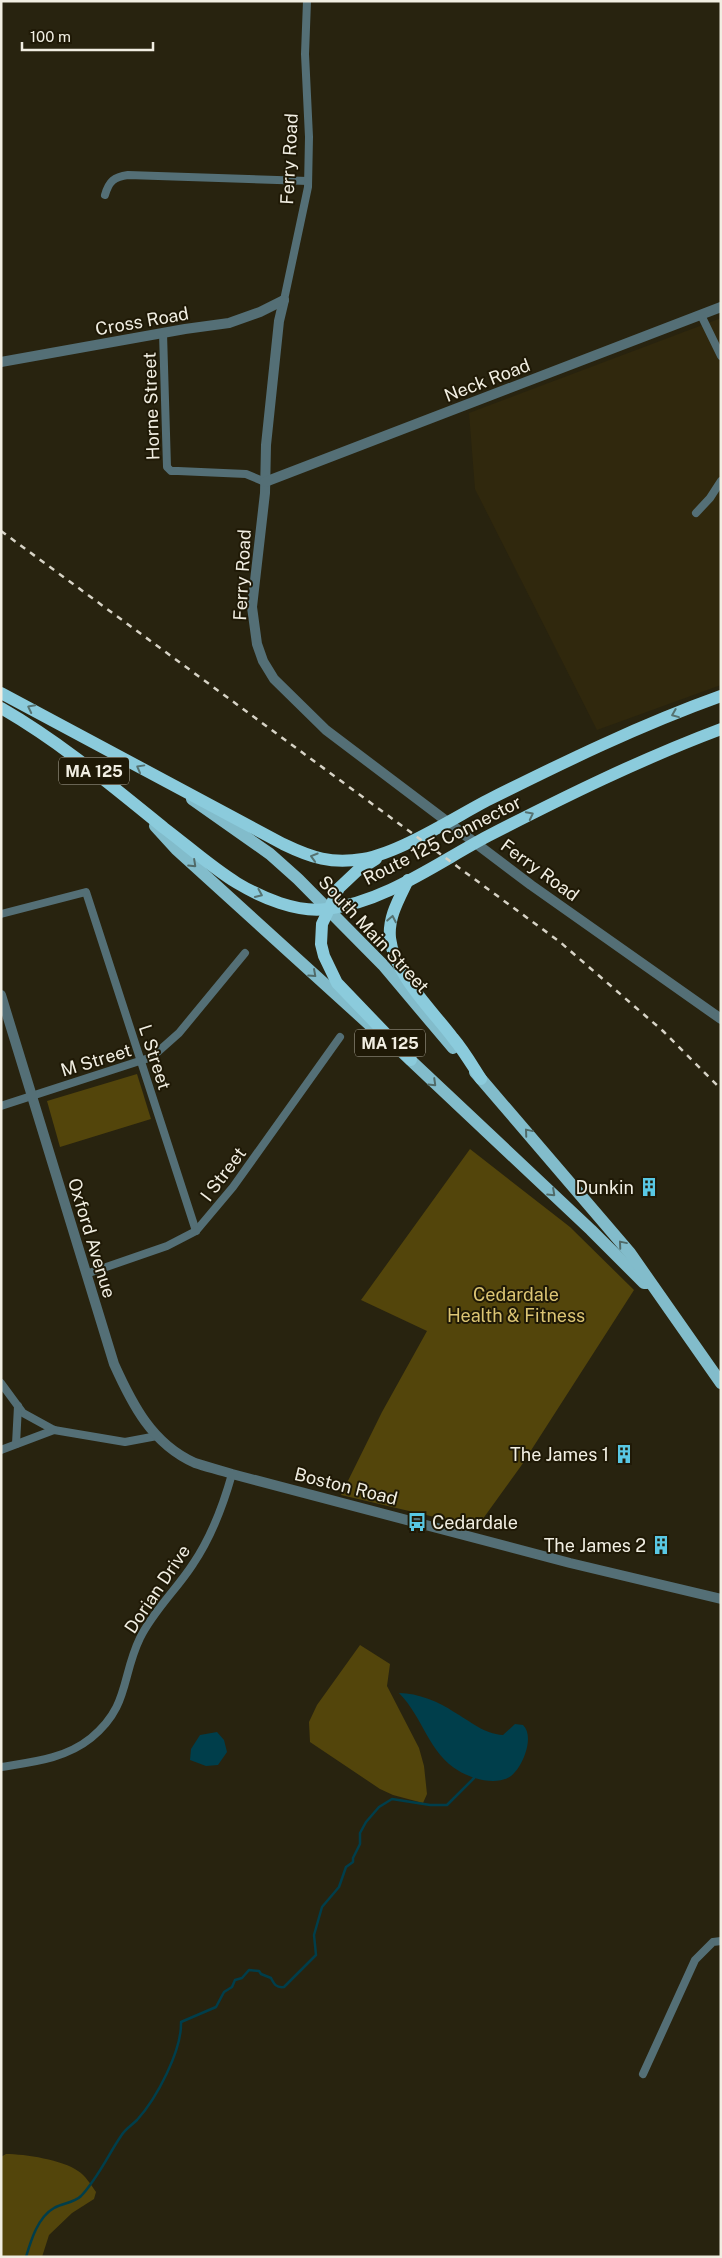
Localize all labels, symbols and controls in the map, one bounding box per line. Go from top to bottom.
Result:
scale bar [22,20,154,52]
text: 100 m [30,28,71,45]
street label: Ferry Road [276,113,302,205]
street label: Cross Road [94,302,190,340]
street label: Horne Street [139,352,163,460]
street label: Neck Road [441,354,533,406]
street label: Ferry Road [229,529,255,621]
one-way arrow [28,704,37,714]
one-way arrow [671,707,680,718]
road number: MA 125 [59,758,129,784]
one-way arrow [136,764,145,774]
street label: Route 125 Connector [359,791,525,889]
one-way arrow [525,811,534,821]
street label: Ferry Road [497,835,583,905]
one-way arrow [310,853,318,863]
one-way arrow [187,858,196,867]
street label: South Main Street [314,871,434,997]
one-way arrow [254,888,263,898]
one-way arrow [386,914,397,923]
one-way arrow [307,968,316,977]
street label: L Street [135,1022,175,1092]
road number: MA 125 [355,1030,425,1056]
street label: M Street [58,1039,134,1081]
one-way arrow [427,1077,436,1086]
one-way arrow [525,1129,533,1138]
street label: I Street [196,1143,250,1205]
street label: Oxford Avenue [64,1176,120,1300]
building icon: Dunkin [638,1176,660,1198]
place label: Dunkin [575,1177,634,1198]
one-way arrow [547,1187,556,1196]
one-way arrow [619,1240,628,1249]
park label: Cedardale Health & Fitness [447,1284,585,1326]
building icon: The James 1 [613,1443,635,1465]
place label: The James 1 [510,1444,609,1465]
street label: Boston Road [292,1463,400,1509]
bus stop icon: Cedardale [406,1511,428,1533]
place label: Cedardale [432,1512,518,1533]
building icon: The James 2 [650,1534,672,1556]
place label: The James 2 [544,1535,646,1556]
street label: Dorian Drive [120,1541,194,1637]

